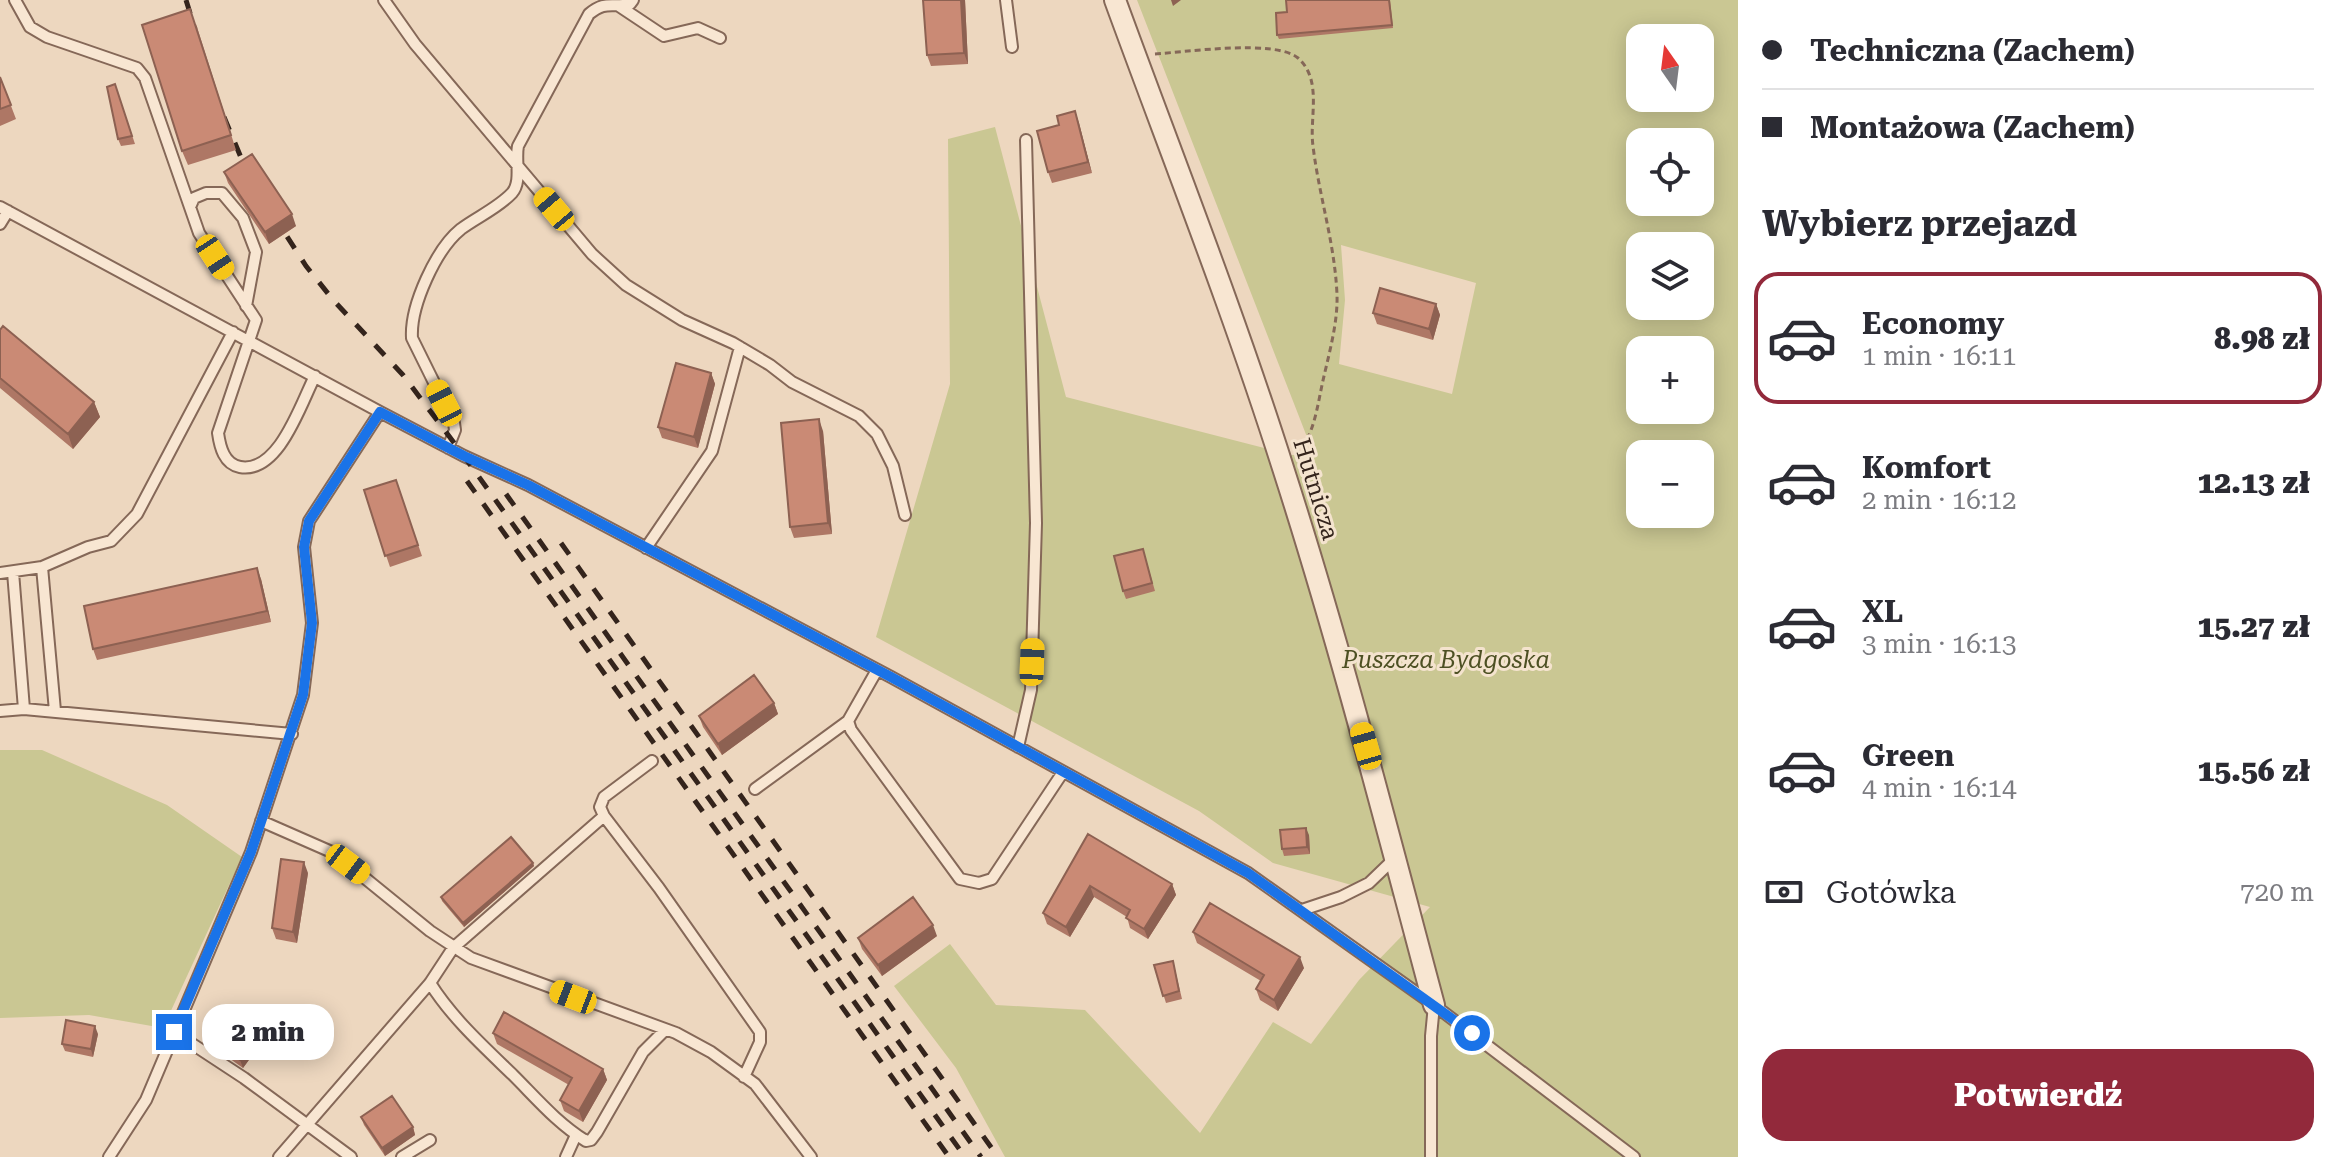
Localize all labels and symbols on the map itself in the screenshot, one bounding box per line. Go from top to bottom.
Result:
north arrow [1626,24,1714,112]
car [529,183,579,235]
car [192,230,238,284]
car [422,376,466,430]
street label: Hutnicza [1287,435,1345,543]
car [1019,638,1045,686]
park label: Puszcza Bydgoska [1341,646,1550,674]
car [1348,720,1384,772]
car [322,840,374,888]
car [546,977,600,1017]
callout: 2 min [202,1004,334,1060]
route end [156,1014,192,1050]
route start [1454,1015,1490,1051]

